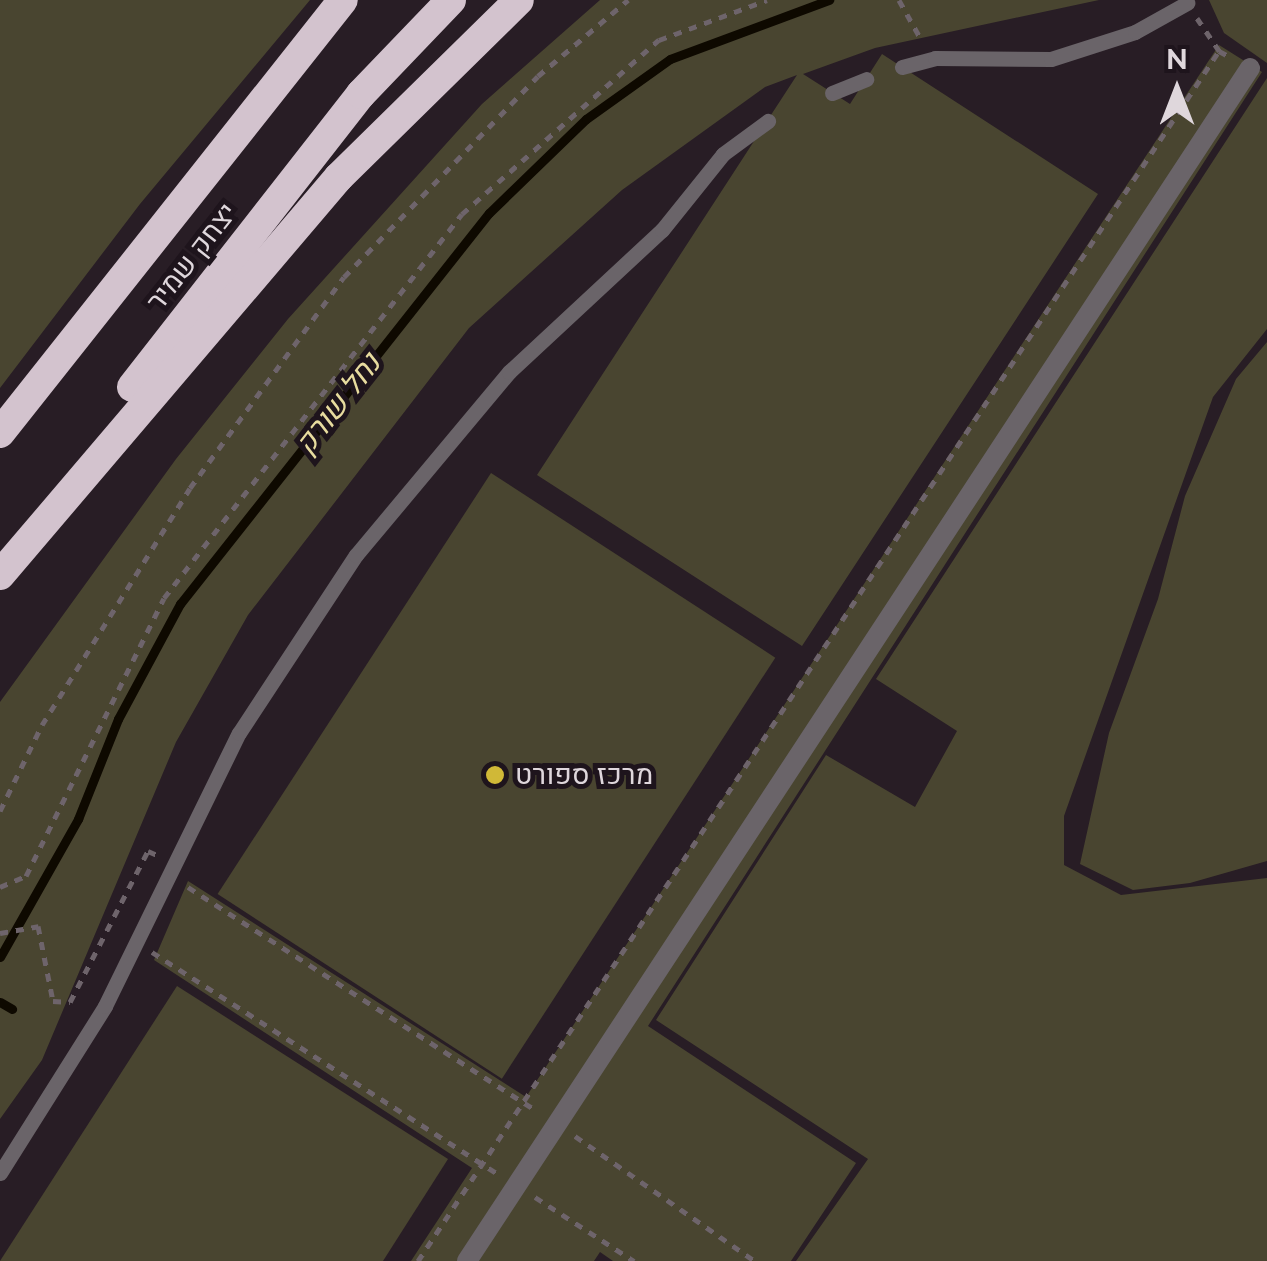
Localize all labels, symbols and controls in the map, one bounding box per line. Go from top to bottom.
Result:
north arrow [1127,40,1227,140]
text: N [1166,43,1188,76]
street label: יצחק שמיר [140,196,244,318]
water label: נחל שורק [287,346,389,462]
place label: מרכז ספורט [515,758,653,792]
marker: מרכז ספורט [484,764,506,786]

